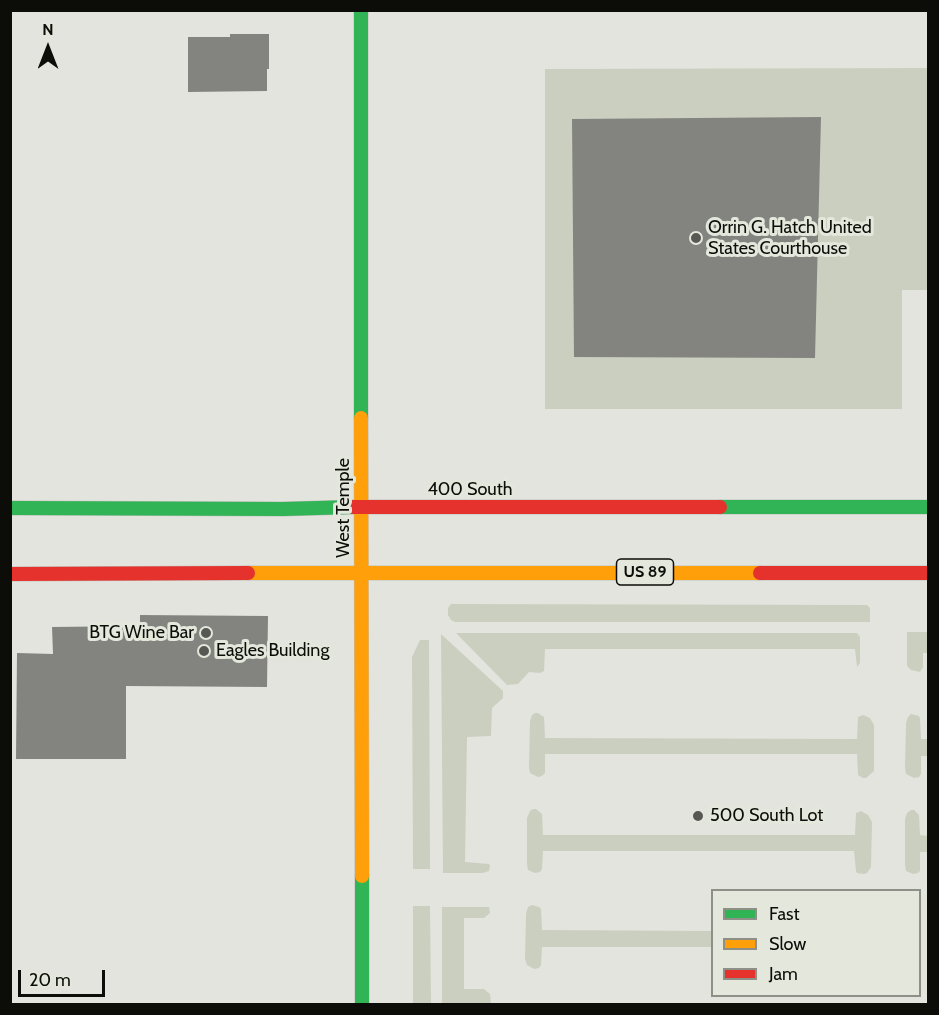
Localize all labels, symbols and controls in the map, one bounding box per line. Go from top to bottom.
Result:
north arrow [18,18,78,78]
text: N [42,20,54,39]
place label: Orrin G. Hatch United States Courthouse [708,217,872,260]
marker: Orrin G. Hatch United States Courthouse [689,231,703,245]
street label: West Temple [333,458,355,558]
street label: 400 South [427,479,513,501]
road number: US 89 [616,559,674,585]
place label: BTG Wine Bar [89,622,194,644]
marker: BTG Wine Bar [199,626,213,640]
place label: Eagles Building [216,640,329,662]
marker: Eagles Building [197,644,211,658]
place label: 500 South Lot [710,805,823,827]
marker: 500 South Lot [691,809,705,823]
legend [711,889,921,997]
text: Fast [769,903,800,925]
text: Slow [769,933,806,955]
scale bar [21,958,108,996]
text: Jam [769,963,798,985]
text: 20 m [29,969,71,991]

